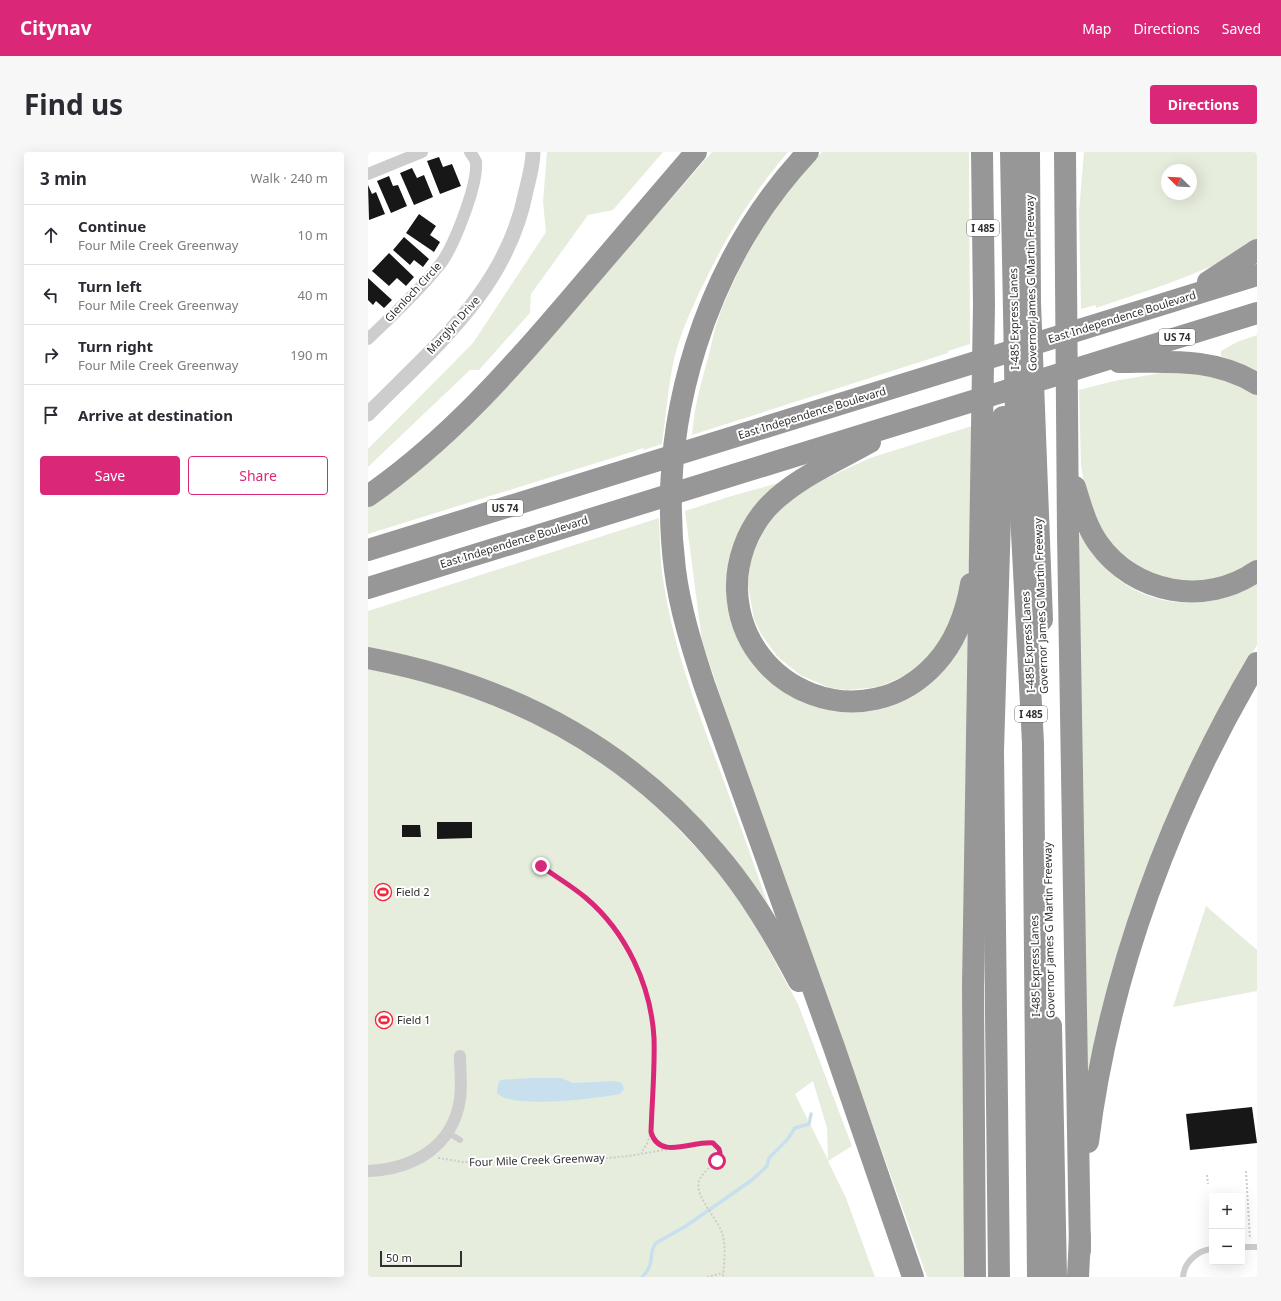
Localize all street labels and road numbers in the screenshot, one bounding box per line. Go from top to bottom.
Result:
street label: Governor James G Martin Freeway [1021,194,1040,371]
road number: I 485 [967,220,999,236]
street label: Glenloch Circle [381,258,444,325]
street label: I-485 Express Lanes [1005,268,1022,370]
street label: East Independence Boulevard [1046,287,1198,346]
street label: Marglyn Drive [423,293,483,357]
road number: US 74 [1159,329,1195,345]
street label: East Independence Boulevard [736,383,888,442]
road number: US 74 [487,500,523,516]
street label: East Independence Boulevard [438,512,590,571]
street label: Governor James G Martin Freeway [1030,517,1051,694]
street label: I-485 Express Lanes [1017,591,1038,693]
road number: I 485 [1015,706,1047,722]
street label: Governor James G Martin Freeway [1039,841,1058,1018]
street label: I-485 Express Lanes [1026,915,1043,1017]
street label: Four Mile Creek Greenway [469,1150,605,1169]

